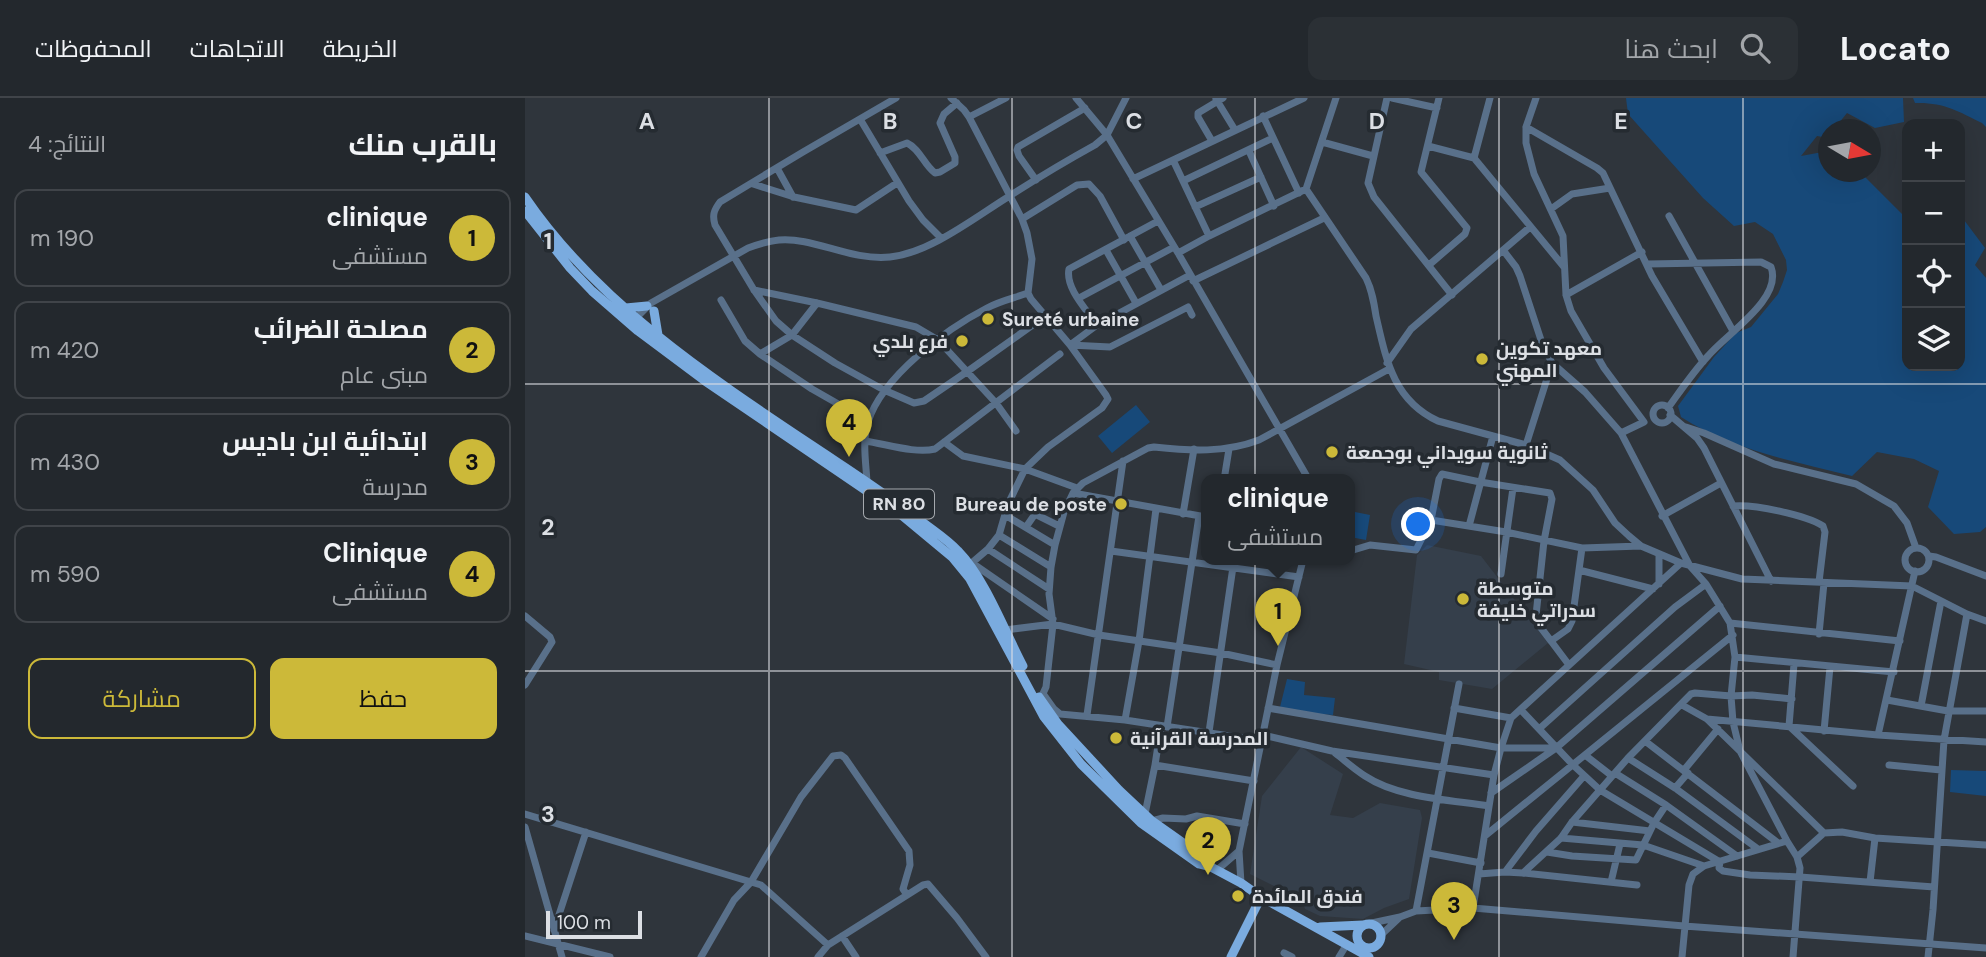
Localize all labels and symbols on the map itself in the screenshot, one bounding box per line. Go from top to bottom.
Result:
text: A [639,106,655,136]
text: B [883,106,897,136]
text: C [1126,106,1142,136]
text: D [1369,106,1385,136]
text: E [1614,106,1628,136]
north arrow [1818,119,1881,182]
text: 1 [544,226,552,256]
place label: Sureté urbaine [1002,307,1139,332]
marker: Sureté urbaine [980,311,996,327]
place label: فرع بلدي [873,329,948,357]
marker: فرع بلدي [954,333,970,349]
place label: معهد تكوين المهني [1496,336,1602,386]
marker: معهد تكوين المهني [1474,351,1490,367]
pin: 4 [826,399,872,457]
place label: ثانوية سويداني بوجمعة [1346,440,1548,468]
marker: ثانوية سويداني بوجمعة [1324,444,1340,460]
road number: RN 80 [864,490,934,518]
place label: Bureau de poste [955,492,1107,517]
marker: Bureau de poste [1113,496,1129,512]
your location [1401,507,1435,541]
text: 2 [541,512,555,542]
place label: متوسطة سدراتي خليفة [1477,576,1596,626]
pin: 1 [1255,588,1301,646]
marker: متوسطة سدراتي خليفة [1455,591,1471,607]
place label: المدرسة القرآنية [1130,726,1268,751]
marker: المدرسة القرآنية [1108,730,1124,746]
text: 3 [541,799,555,829]
pin: 2 [1185,817,1231,875]
pin: 3 [1431,882,1477,940]
place label: فندق المائدة [1252,884,1363,909]
marker: فندق المائدة [1230,888,1246,904]
scale bar [546,908,642,940]

